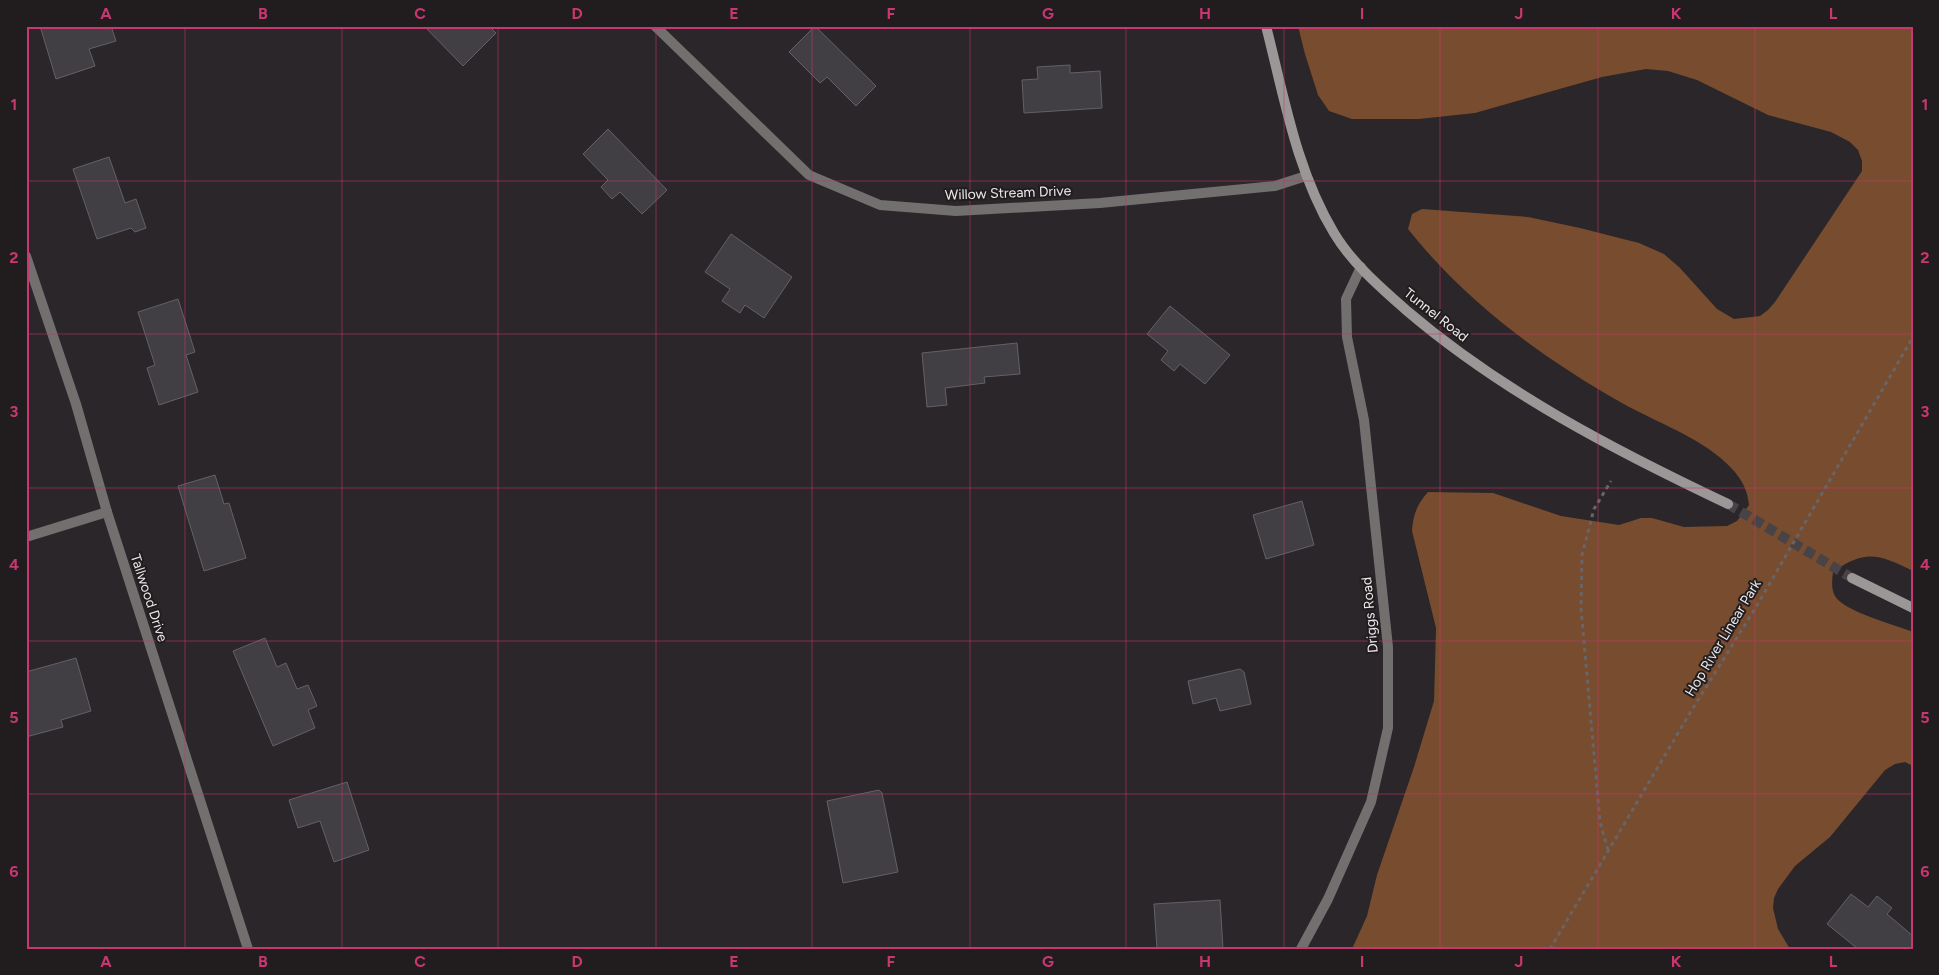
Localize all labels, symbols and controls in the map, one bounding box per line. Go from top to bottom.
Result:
text: A [100,4,112,23]
text: B [258,4,268,23]
text: C [414,4,426,23]
text: D [571,4,583,23]
text: E [729,4,739,23]
text: F [887,4,896,23]
text: G [1042,4,1054,23]
text: H [1199,4,1211,23]
text: I [1360,4,1364,23]
text: J [1515,4,1523,23]
text: K [1671,4,1682,23]
text: L [1829,4,1838,23]
text: 1 [11,95,17,114]
text: 1 [1922,95,1928,114]
street label: Willow Stream Drive [945,182,1072,204]
text: 2 [9,248,19,267]
text: 2 [1920,248,1930,267]
street label: Tunnel Road [1400,285,1472,345]
text: 3 [10,402,19,421]
text: 3 [1921,402,1930,421]
street label: Tallwood Drive [127,552,171,644]
text: 4 [9,555,19,574]
text: 4 [1920,555,1930,574]
street label: Driggs Road [1358,576,1382,654]
street label: Hop River Linear Park [1681,576,1765,699]
text: 5 [9,708,19,727]
text: 5 [1920,708,1930,727]
text: 6 [9,862,19,881]
text: 6 [1920,862,1930,881]
text: A [100,952,112,971]
text: B [258,952,268,971]
text: C [414,952,426,971]
text: D [571,952,583,971]
text: E [729,952,739,971]
text: F [887,952,896,971]
text: G [1042,952,1054,971]
text: H [1199,952,1211,971]
text: I [1360,952,1364,971]
text: J [1515,952,1523,971]
text: K [1671,952,1682,971]
text: L [1829,952,1838,971]

